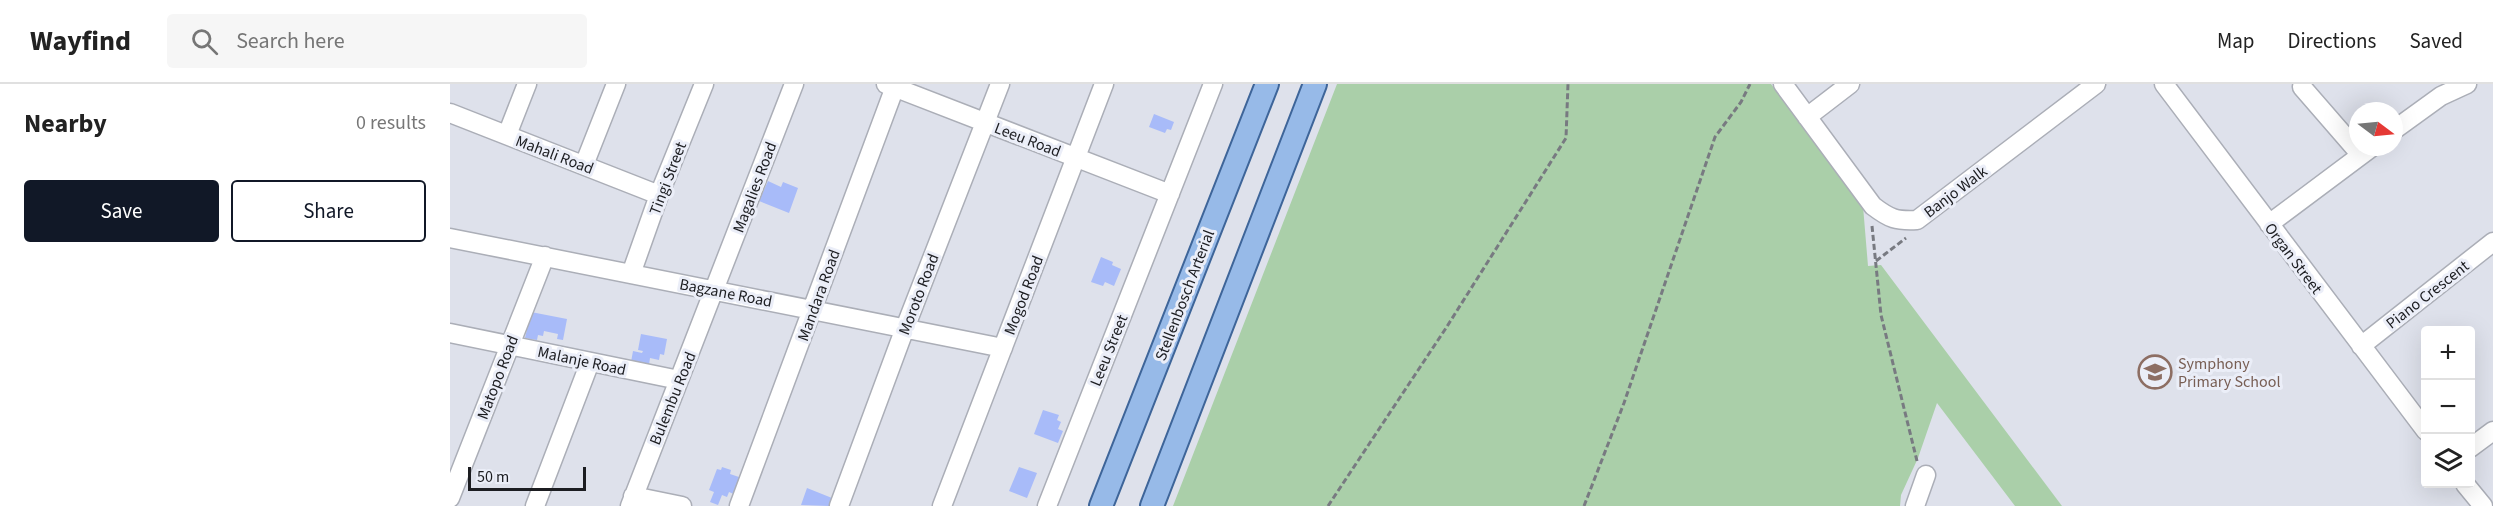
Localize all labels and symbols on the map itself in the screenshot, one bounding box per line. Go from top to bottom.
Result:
north arrow [2349,102,2403,156]
street label: Leeu Road [991,117,1064,163]
street label: Mahali Road [512,130,597,180]
street label: Tingi Street [644,138,692,218]
street label: Magalies Road [728,139,782,236]
street label: Banjo Walk [1919,161,1992,223]
street label: Organ Street [2259,218,2328,299]
street label: Stellenbosch Arterial [1150,227,1220,364]
street label: Mandara Road [792,246,846,344]
street label: Moroto Road [893,251,945,338]
street label: Mogod Road [999,253,1049,338]
street label: Piano Crescent [2381,255,2474,334]
street label: Bagzane Road [678,273,774,313]
street label: Leeu Street [1085,311,1133,389]
street label: Matopo Road [472,332,524,423]
street label: Malanje Road [535,341,628,381]
street label: Bulembu Road [644,349,702,448]
place label: Symphony Primary School [2178,353,2280,393]
school or university icon: Symphony Primary School [2137,354,2173,390]
scale bar [468,464,586,492]

